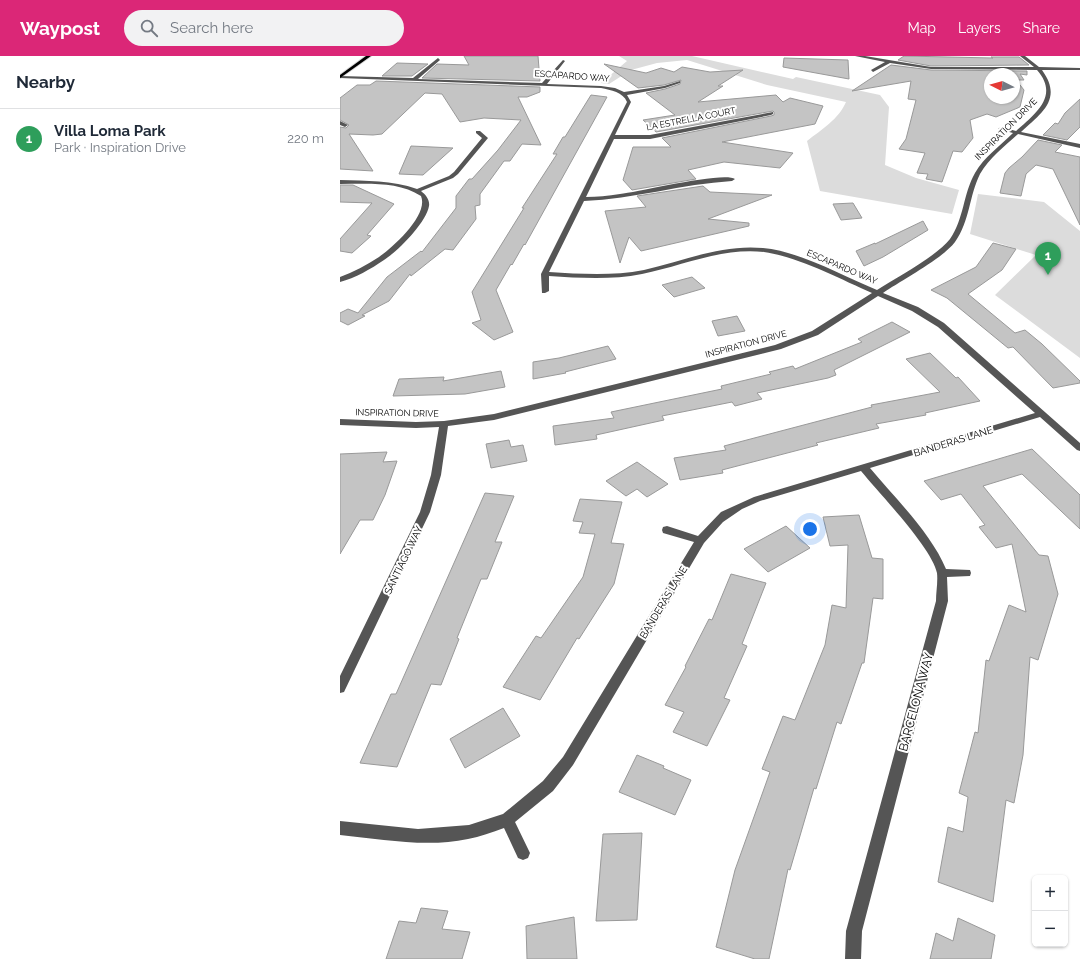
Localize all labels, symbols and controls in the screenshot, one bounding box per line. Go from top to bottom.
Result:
search box [124,10,404,46]
text: Waypost [20,17,100,39]
icon: search [138,17,160,39]
text: Search here [170,19,253,37]
text: Map [908,20,936,36]
text: Layers [958,20,1001,36]
text: Share [1023,20,1060,36]
street label: ESCAPARDO WAY [534,68,610,84]
north arrow [984,68,1020,104]
text: Nearby [16,72,75,92]
street label: INSPIRATION DRIVE [973,96,1039,162]
street label: LA ESTRELLA COURT [646,105,737,133]
text: Villa Loma Park [54,122,166,140]
text: 1 [26,131,32,146]
text: 220 m [287,131,324,146]
text: Park · Inspiration Drive [54,140,186,155]
pin: 1 [1035,242,1061,275]
street label: ESCAPARDO WAY [805,248,879,286]
street label: INSPIRATION DRIVE [704,328,788,360]
street label: INSPIRATION DRIVE [355,407,439,419]
street label: BANDERAS LANE [912,424,994,459]
your location [800,519,820,539]
street label: SANTIAGO WAY [382,524,425,596]
street label: BANDERAS LANE [637,564,689,640]
street label: BARCELONA WAY [896,651,936,753]
map controls [1032,875,1068,947]
button: + [1032,875,1068,911]
button: − [1032,911,1068,947]

